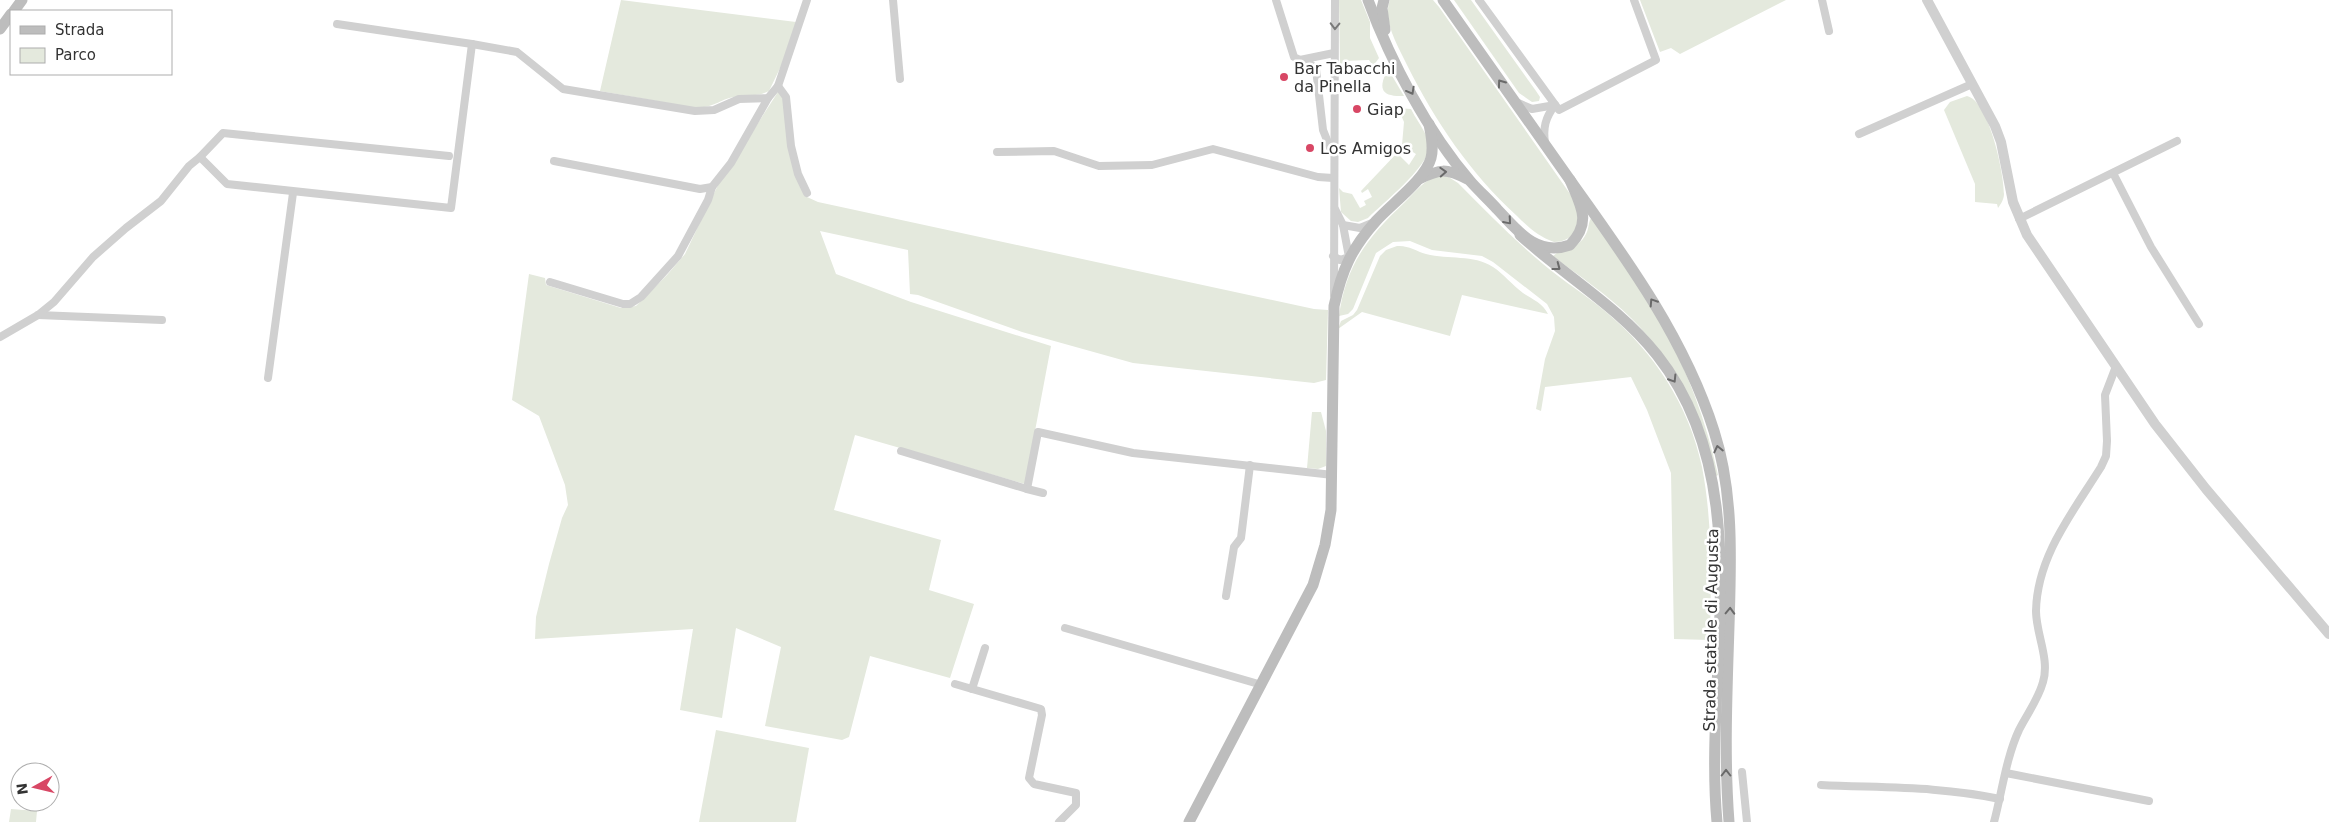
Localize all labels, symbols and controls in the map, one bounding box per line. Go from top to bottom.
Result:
legend [10,10,172,75]
text: Strada [55,21,104,39]
one-way arrow [1330,23,1340,31]
text: Parco [55,46,96,64]
place label: Bar Tabacchi da Pinella [1294,59,1396,96]
marker: Bar Tabacchi da Pinella [1278,71,1290,83]
one-way arrow [1498,79,1507,89]
one-way arrow [1405,86,1415,95]
place label: Giap [1367,100,1404,119]
marker: Giap [1351,103,1363,115]
place label: Los Amigos [1320,139,1411,158]
marker: Los Amigos [1304,142,1316,154]
one-way arrow [1439,166,1447,177]
one-way arrow [1502,215,1511,224]
one-way arrow [1551,262,1560,270]
one-way arrow [1649,298,1659,307]
one-way arrow [1667,374,1676,383]
one-way arrow [1713,445,1724,454]
street label: Strada statale di Augusta [1700,528,1722,732]
one-way arrow [1724,607,1735,615]
north arrow [10,762,60,812]
one-way arrow [1721,769,1731,777]
text: N [13,782,31,796]

